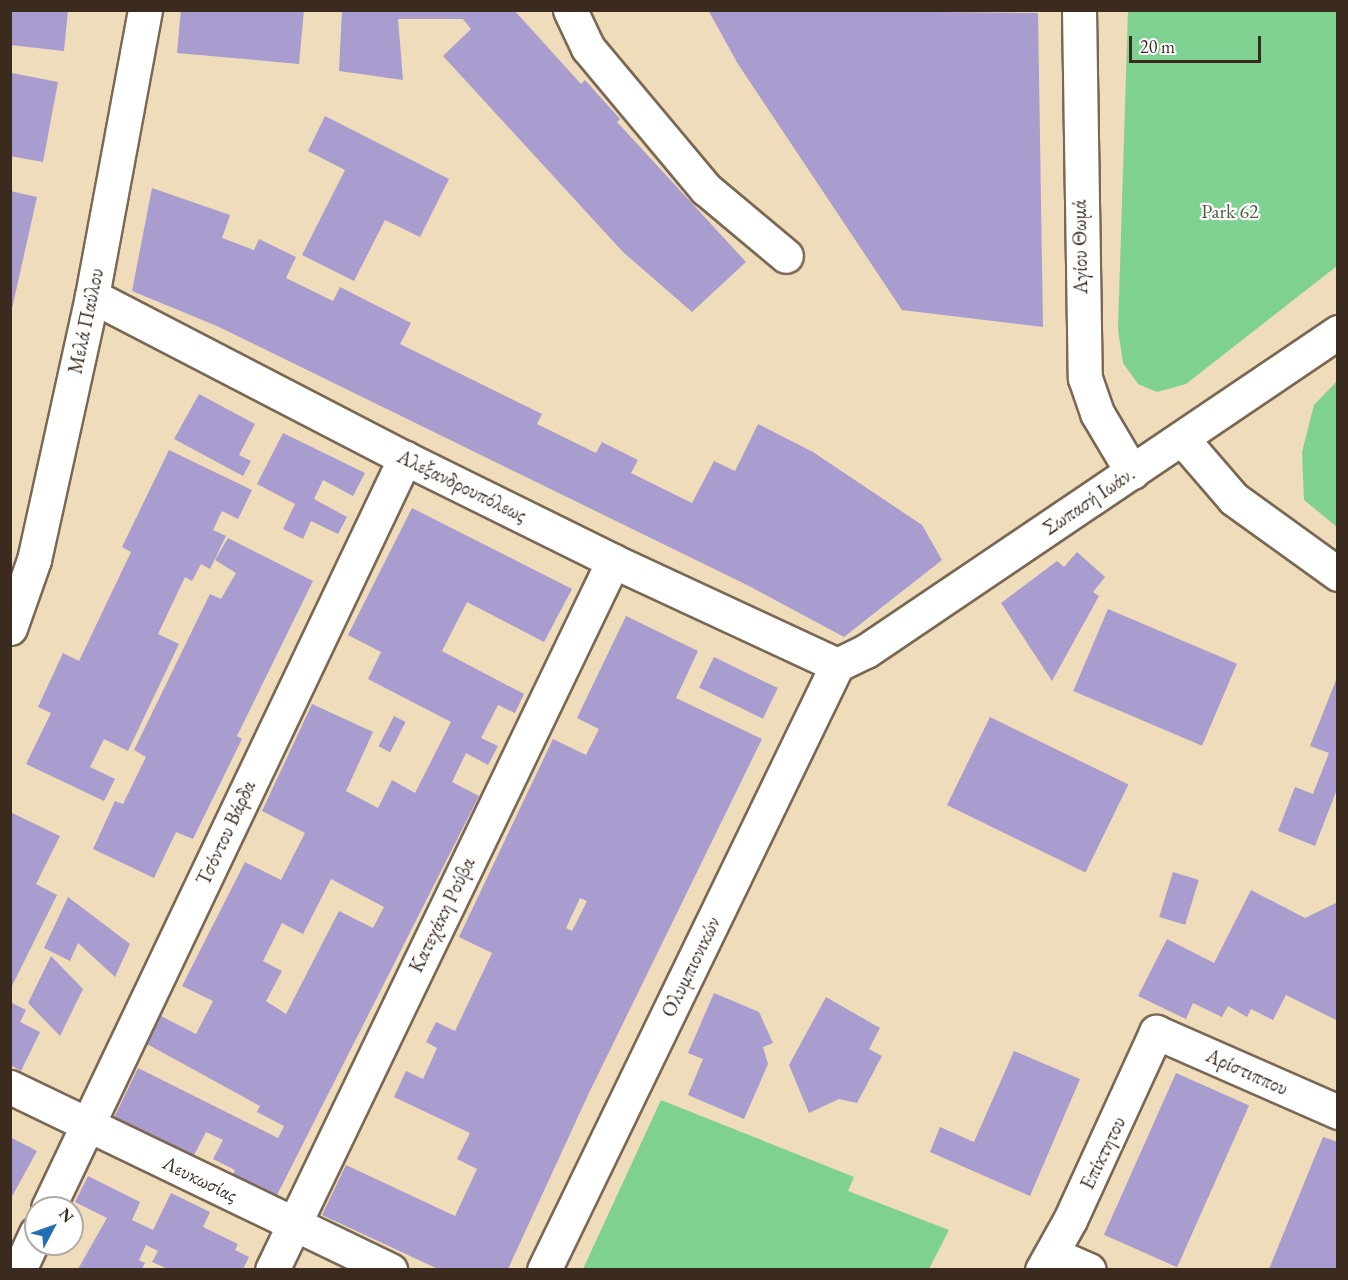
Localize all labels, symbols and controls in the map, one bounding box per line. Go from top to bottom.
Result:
scale bar [1132,24,1264,62]
text: 20 m [1140,35,1175,58]
park label: Park 62 [1201,199,1259,223]
street label: Αγίου Θωμά [1067,200,1093,294]
street label: Μελά Παύλου [63,266,109,376]
street label: Αλεξανδρουπόλεως [394,444,530,528]
street label: Σωπασή Ιωάν. [1039,462,1139,540]
street label: Τσόντου Βάρδα [191,777,261,889]
street label: Κατεχάκη Ρούβα [404,854,480,976]
street label: Ολυμπιονικών [656,913,726,1021]
street label: Αρίστιππου [1202,1043,1292,1101]
street label: Επίκτητου [1075,1113,1131,1193]
street label: Λευκωσίας [159,1151,241,1207]
north arrow [24,1196,84,1256]
text: N [54,1203,79,1227]

